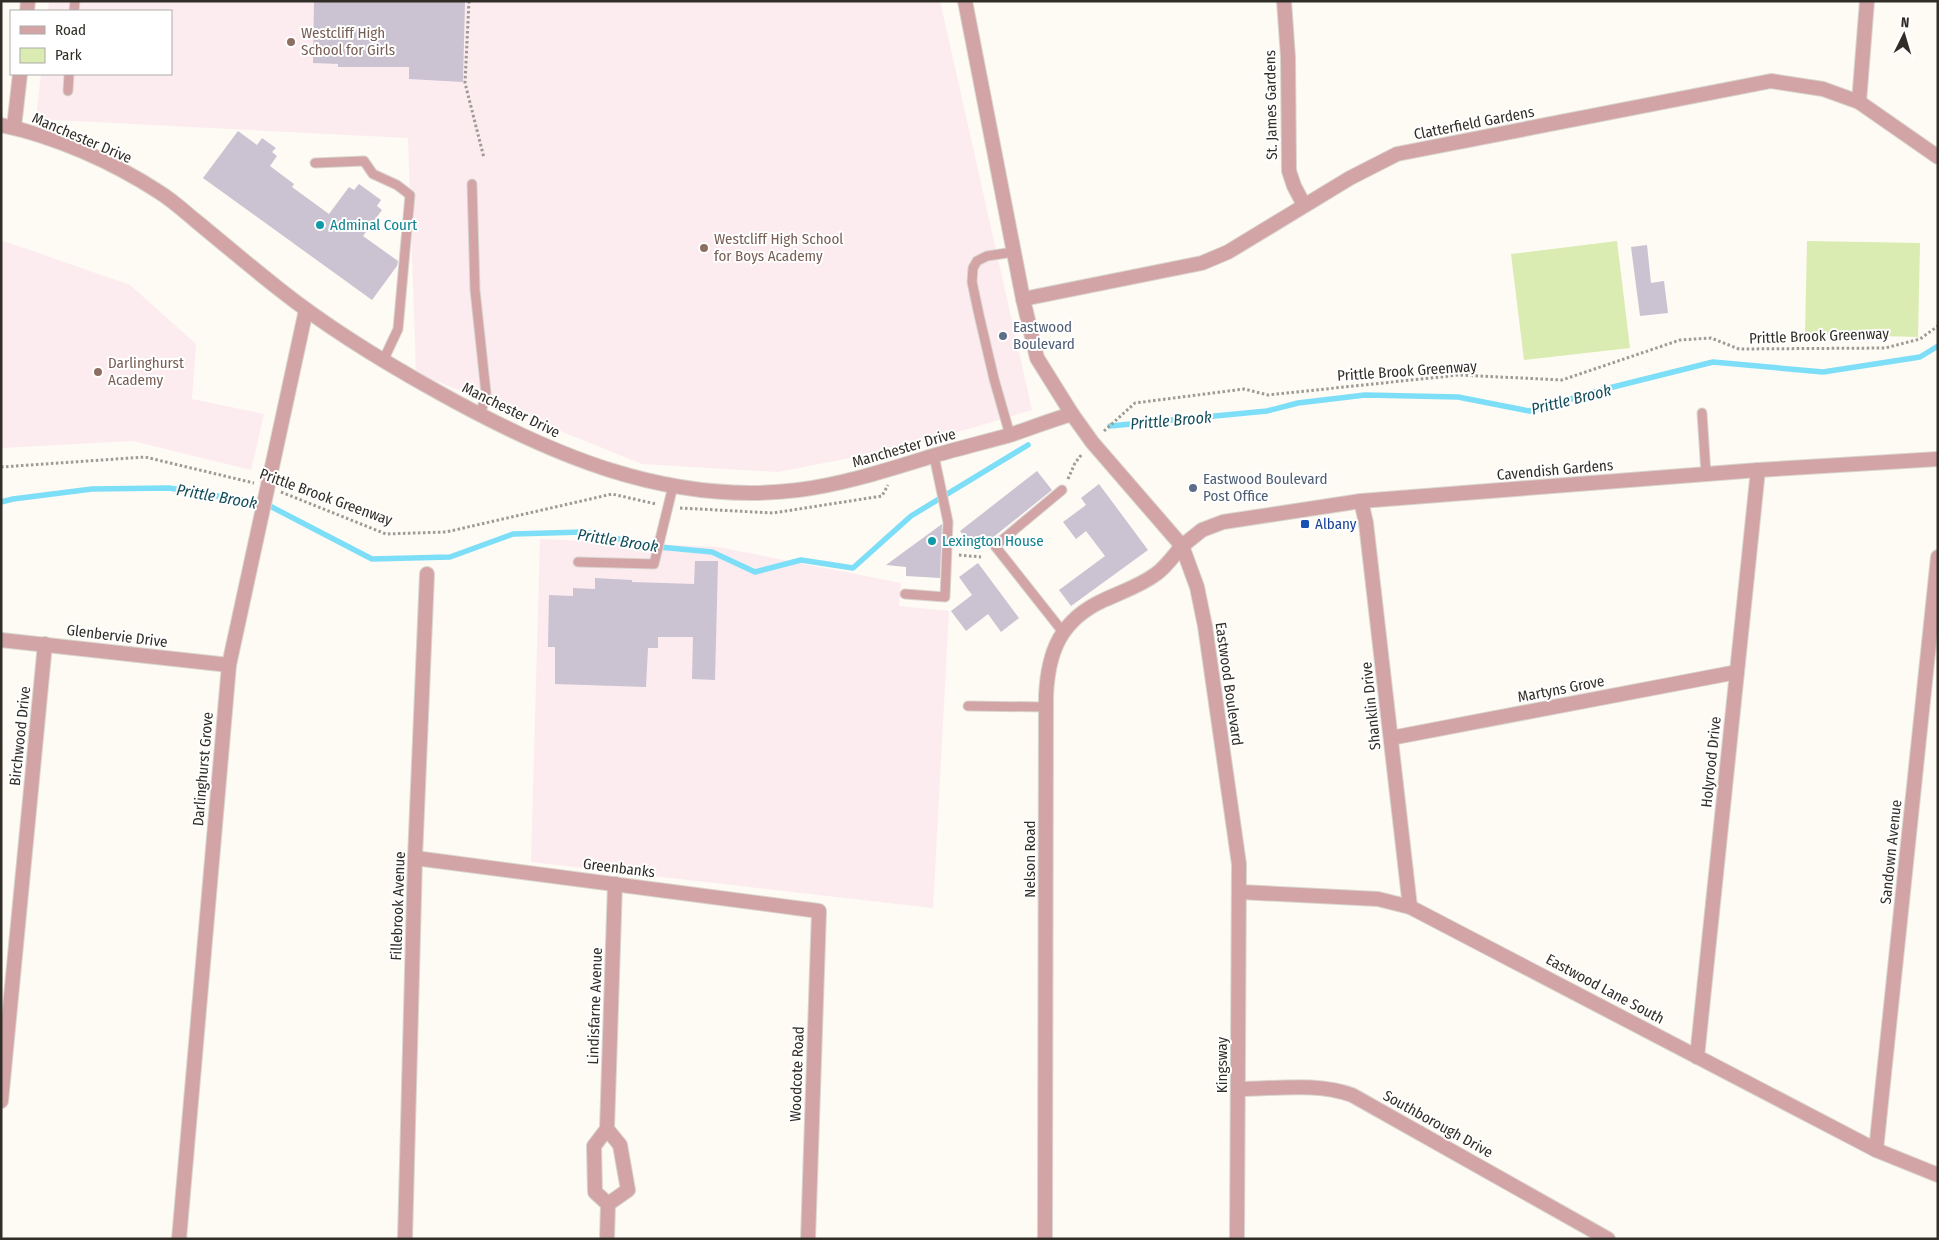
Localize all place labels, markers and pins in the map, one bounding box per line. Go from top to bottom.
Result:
place label: Westcliff High School for Girls [301,24,395,59]
marker: Westcliff High School for Girls [285,36,297,48]
place label: Adminal Court [330,216,417,234]
marker: Adminal Court [314,219,326,231]
place label: Westcliff High School for Boys Academy [714,230,843,265]
marker: Westcliff High School for Boys Academy [698,242,710,254]
place label: Eastwood Boulevard [1013,318,1075,353]
marker: Eastwood Boulevard [997,330,1009,342]
place label: Darlinghurst Academy [108,354,184,389]
marker: Darlinghurst Academy [92,366,104,378]
place label: Eastwood Boulevard Post Office [1203,470,1327,505]
marker: Eastwood Boulevard Post Office [1187,482,1199,494]
place label: Albany [1315,515,1357,533]
marker: Albany [1299,518,1311,530]
place label: Lexington House [942,532,1044,550]
marker: Lexington House [926,535,938,547]

